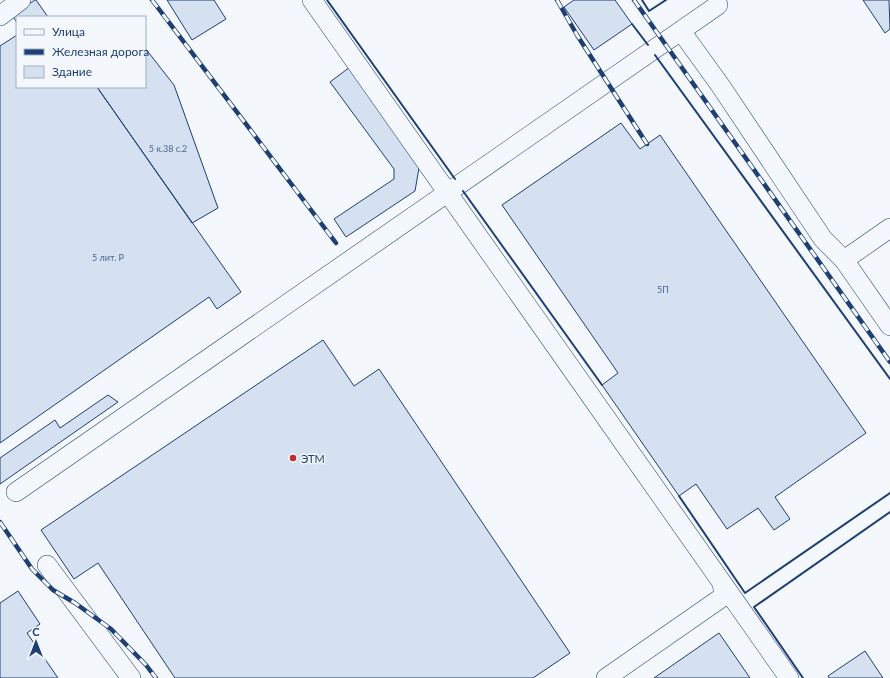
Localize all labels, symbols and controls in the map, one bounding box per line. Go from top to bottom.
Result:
legend [16,16,146,88]
text: Улица [52,24,85,39]
text: Железная дорога [52,44,149,59]
text: Здание [52,64,92,79]
house number: 5 к.38 с.2 [149,143,187,154]
house number: 5 лит. Р [92,252,125,263]
house number: 5П [657,284,669,295]
place label: ЭТМ [301,452,325,465]
marker: ЭТМ [288,453,298,463]
north arrow [16,622,56,662]
text: С [32,625,40,638]

